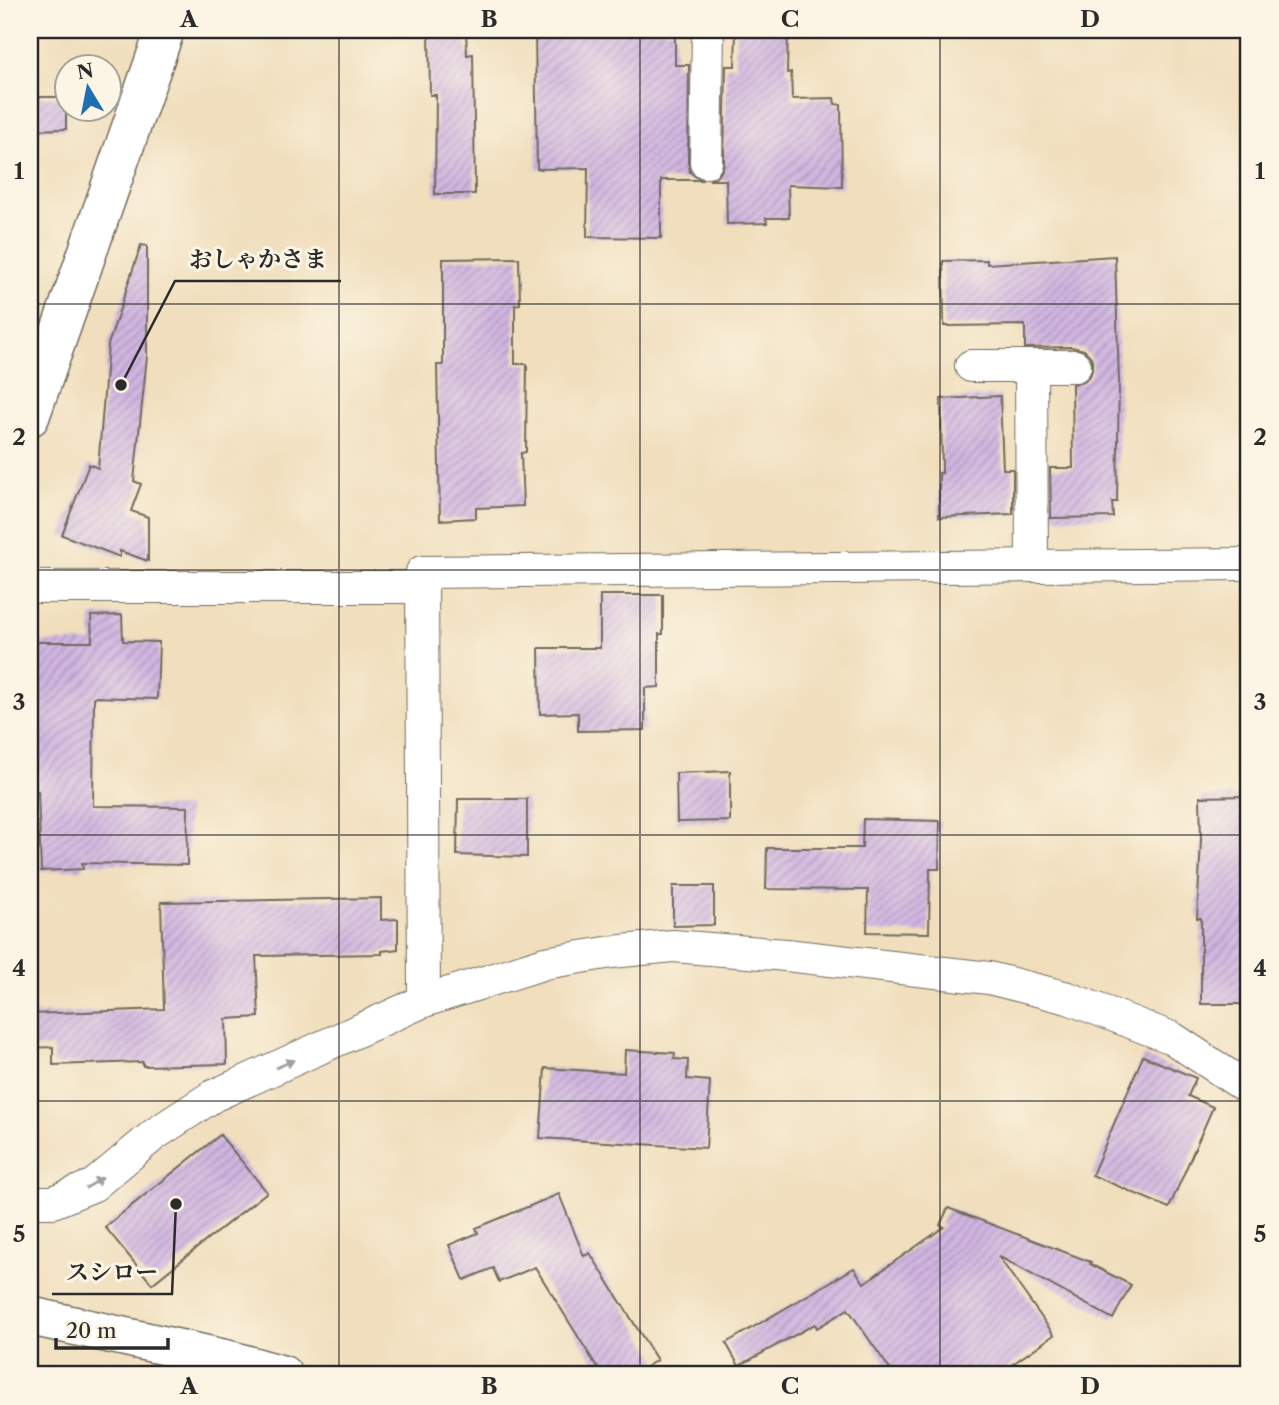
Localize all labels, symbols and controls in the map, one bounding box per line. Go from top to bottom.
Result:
text: A [179,5,199,33]
text: B [480,5,498,33]
text: C [781,5,799,33]
text: D [1080,5,1100,33]
north arrow [52,52,122,122]
text: N [75,59,95,85]
text: 1 [14,157,25,185]
text: 1 [1255,157,1266,185]
callout: おしゃかさま [175,237,341,281]
text: おしゃかさま [189,245,327,273]
text: 2 [12,423,26,451]
text: 2 [1253,423,1267,451]
text: 3 [13,688,26,716]
text: 3 [1254,688,1267,716]
text: 4 [12,954,26,982]
text: 4 [1253,954,1267,982]
one-way arrow [275,1058,296,1069]
one-way arrow [84,1177,103,1190]
text: 5 [13,1220,25,1248]
text: 5 [1254,1220,1266,1248]
callout: スシロー [52,1250,172,1294]
text: スシロー [66,1258,158,1286]
scale bar [56,1307,168,1351]
text: 20 m [66,1318,117,1343]
text: A [179,1372,199,1400]
text: B [480,1372,498,1400]
text: C [781,1372,799,1400]
text: D [1080,1372,1100,1400]

